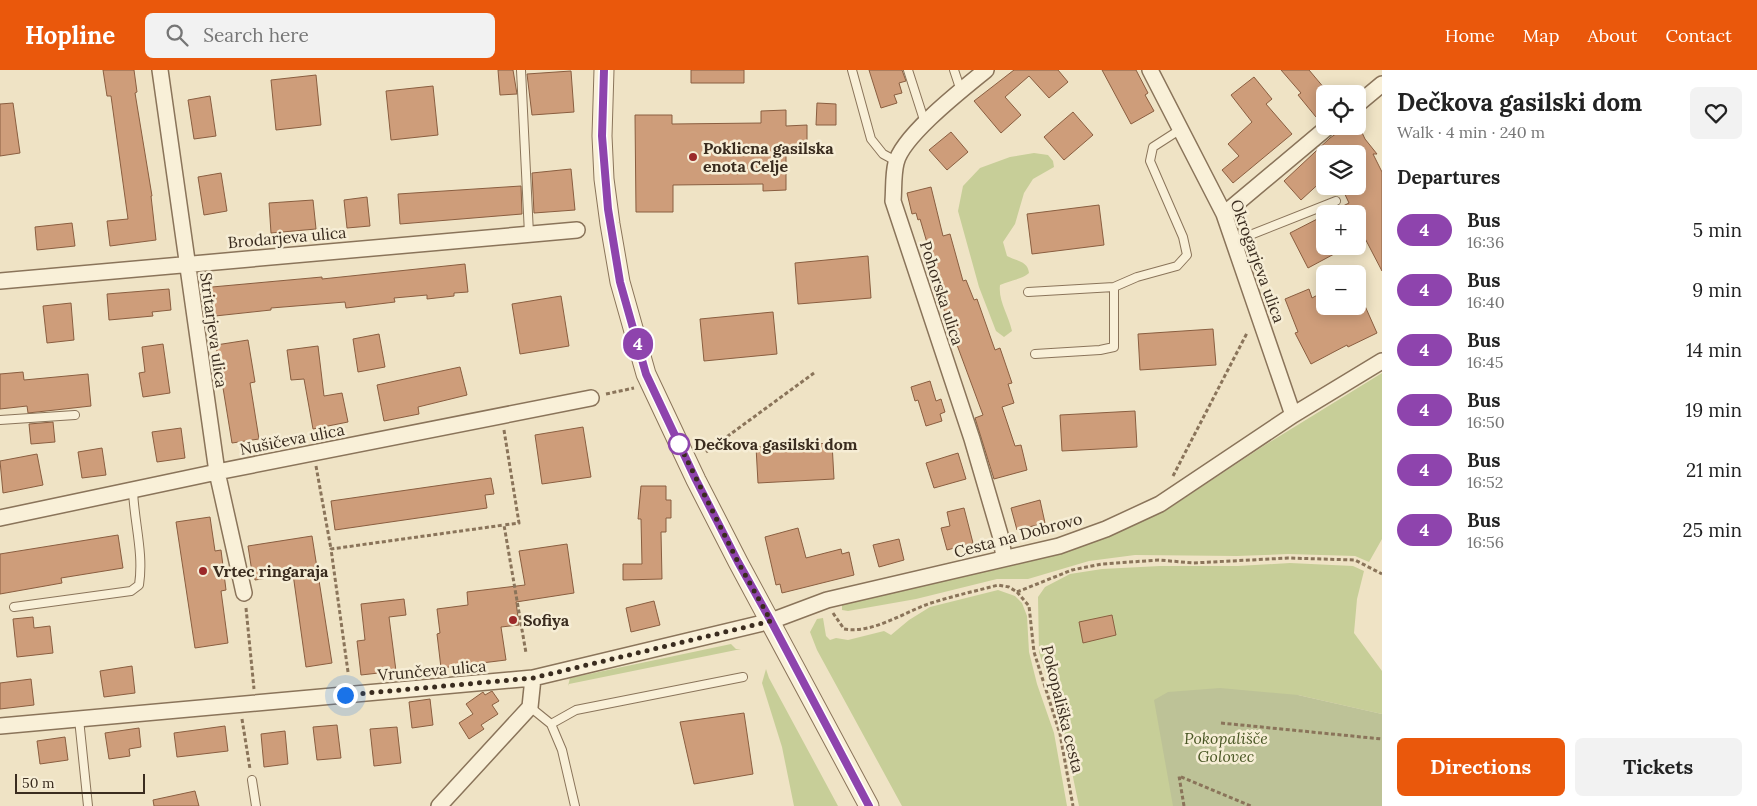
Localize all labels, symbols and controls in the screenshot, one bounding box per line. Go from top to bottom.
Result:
search box [145,13,495,58]
text: Hopline [25,20,115,51]
icon: search [163,21,191,49]
text: Search here [203,23,309,47]
text: Home [1445,24,1495,47]
text: Map [1523,24,1559,47]
text: About [1587,24,1637,47]
text: Contact [1665,24,1732,47]
map controls [1316,85,1366,315]
button: locate [1316,85,1366,135]
text: Dečkova gasilski dom [1397,87,1642,118]
button: heart [1690,87,1742,139]
text: Walk · 4 min · 240 m [1397,122,1545,142]
place label: Poklicna gasilska enota Celje [703,138,834,176]
button: layers [1316,145,1366,195]
marker: Poklicna gasilska enota Celje [687,151,699,163]
text: Departures [1397,165,1500,189]
street label: Okrogarjeva ulica [1226,197,1290,325]
button: + [1316,205,1366,255]
text: Bus [1467,208,1500,232]
text: 4 [1420,218,1429,241]
text: 5 min [1693,218,1742,242]
street label: Brodarjeva ulica [227,222,347,252]
text: 16:36 [1467,232,1504,252]
street label: Pohorska ulica [916,238,968,348]
button: − [1316,265,1366,315]
text: Bus [1467,268,1500,292]
street label: Stritarjeva ulica [196,271,232,389]
text: 4 [1420,278,1429,301]
text: 9 min [1692,278,1742,302]
text: 16:40 [1467,292,1505,312]
line badge: 4 [622,328,654,360]
text: Bus [1467,328,1500,352]
text: 4 [633,332,643,355]
text: 4 [1420,338,1429,361]
text: 14 min [1686,338,1742,362]
text: 16:45 [1467,352,1503,372]
text: Bus [1467,388,1500,412]
text: 4 [1420,398,1429,421]
text: 19 min [1685,398,1742,422]
text: 16:50 [1467,412,1505,432]
street label: Nušičeva ulica [238,419,346,459]
marker: Dečkova gasilski dom [668,433,690,455]
place label: Dečkova gasilski dom [694,434,858,454]
text: Bus [1467,448,1500,472]
text: 4 [1420,458,1429,481]
text: 21 min [1686,458,1742,482]
text: 16:52 [1467,472,1503,492]
street label: Cesta na Dobrovo [952,508,1084,562]
text: Bus [1467,508,1500,532]
text: 4 [1420,518,1429,541]
text: 25 min [1683,518,1742,542]
text: 16:56 [1467,532,1504,552]
place label: Vrtec ringaraja [213,561,329,581]
marker: Vrtec ringaraja [197,565,209,577]
place label: Sofiya [523,610,570,630]
marker: Sofiya [507,614,519,626]
street label: Pokopališka cesta [1037,643,1089,775]
street label: Vrunčeva ulica [376,655,487,685]
your location [333,683,358,708]
park label: Pokopališče Golovec [1184,728,1268,766]
button: Directions [1397,738,1565,796]
button: Tickets [1575,738,1742,796]
scale bar [15,771,145,794]
text: 50 m [22,774,55,792]

